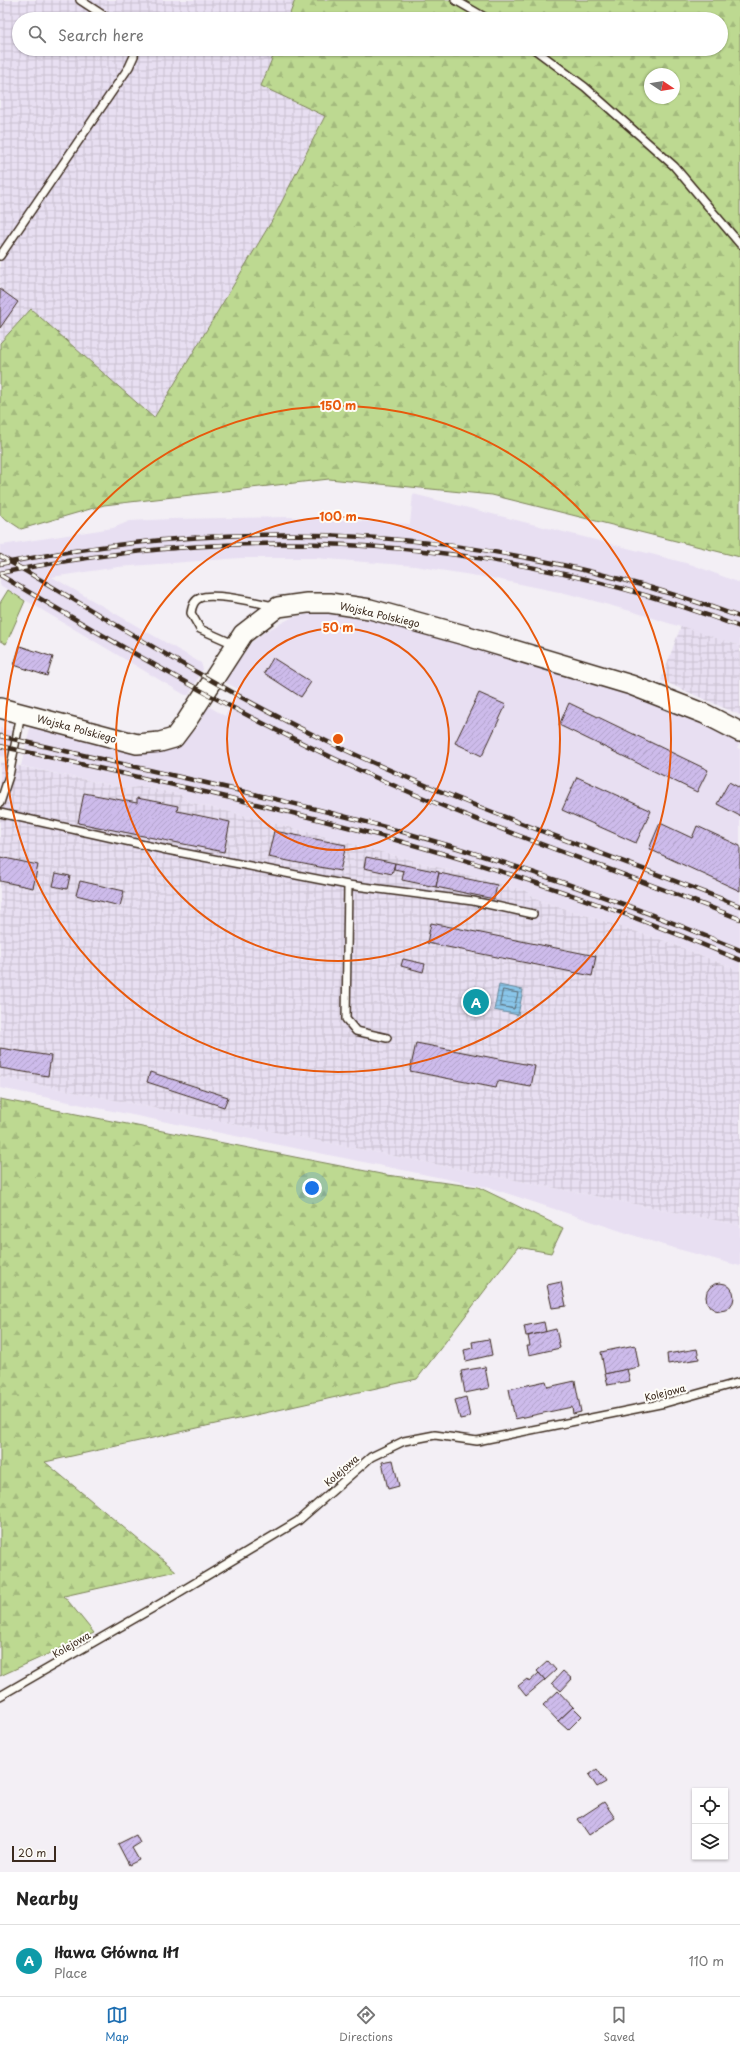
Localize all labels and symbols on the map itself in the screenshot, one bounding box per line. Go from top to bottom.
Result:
north arrow [644,68,680,104]
text: 150 m [320,396,356,414]
text: 100 m [319,507,357,525]
street label: Wojska Polskiego [339,598,422,631]
text: 50 m [322,618,354,636]
street label: Wojska Polskiego [36,710,119,746]
centre of rings [331,732,345,746]
pin: A [463,987,489,1017]
your location [302,1178,322,1198]
street label: Kolejowa [643,1379,688,1404]
street label: Kolejowa [320,1450,362,1489]
street label: Kolejowa [49,1627,94,1661]
scale bar [12,1844,56,1863]

